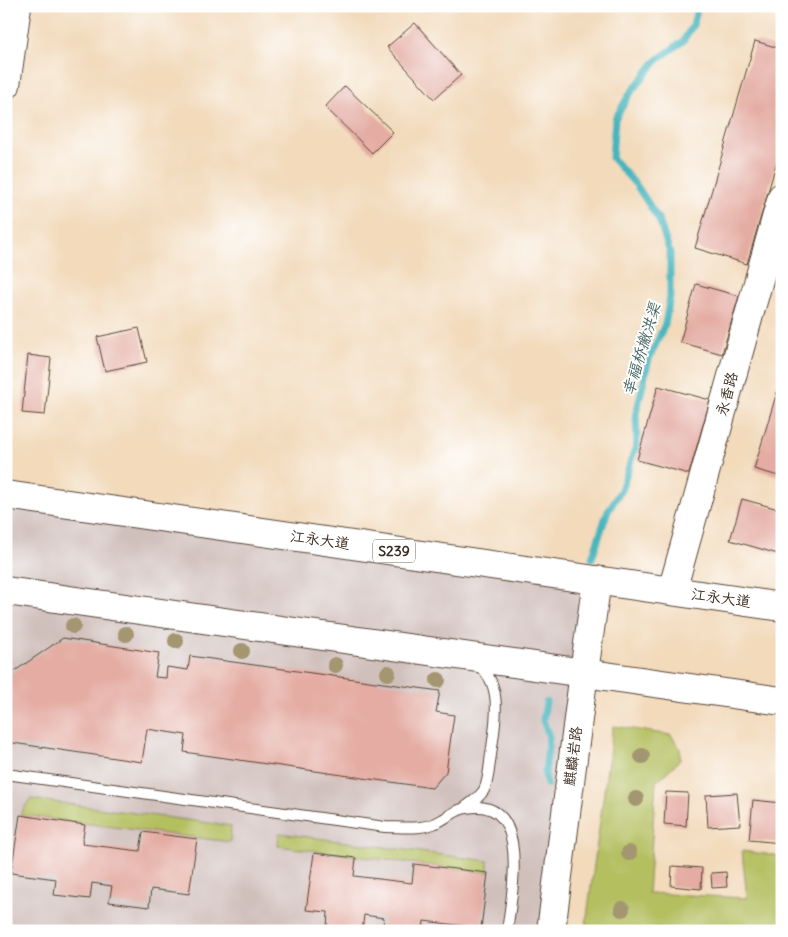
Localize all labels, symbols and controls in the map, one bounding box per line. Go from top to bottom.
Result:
water label: 幸福桥撇洪渠 [617,298,665,398]
street label: 永香路 [712,370,742,418]
street label: 江永大道 [289,526,351,553]
road number: S239 [373,540,415,562]
street label: 江永大道 [690,584,752,611]
street label: 麒麟岩路 [559,725,586,787]

